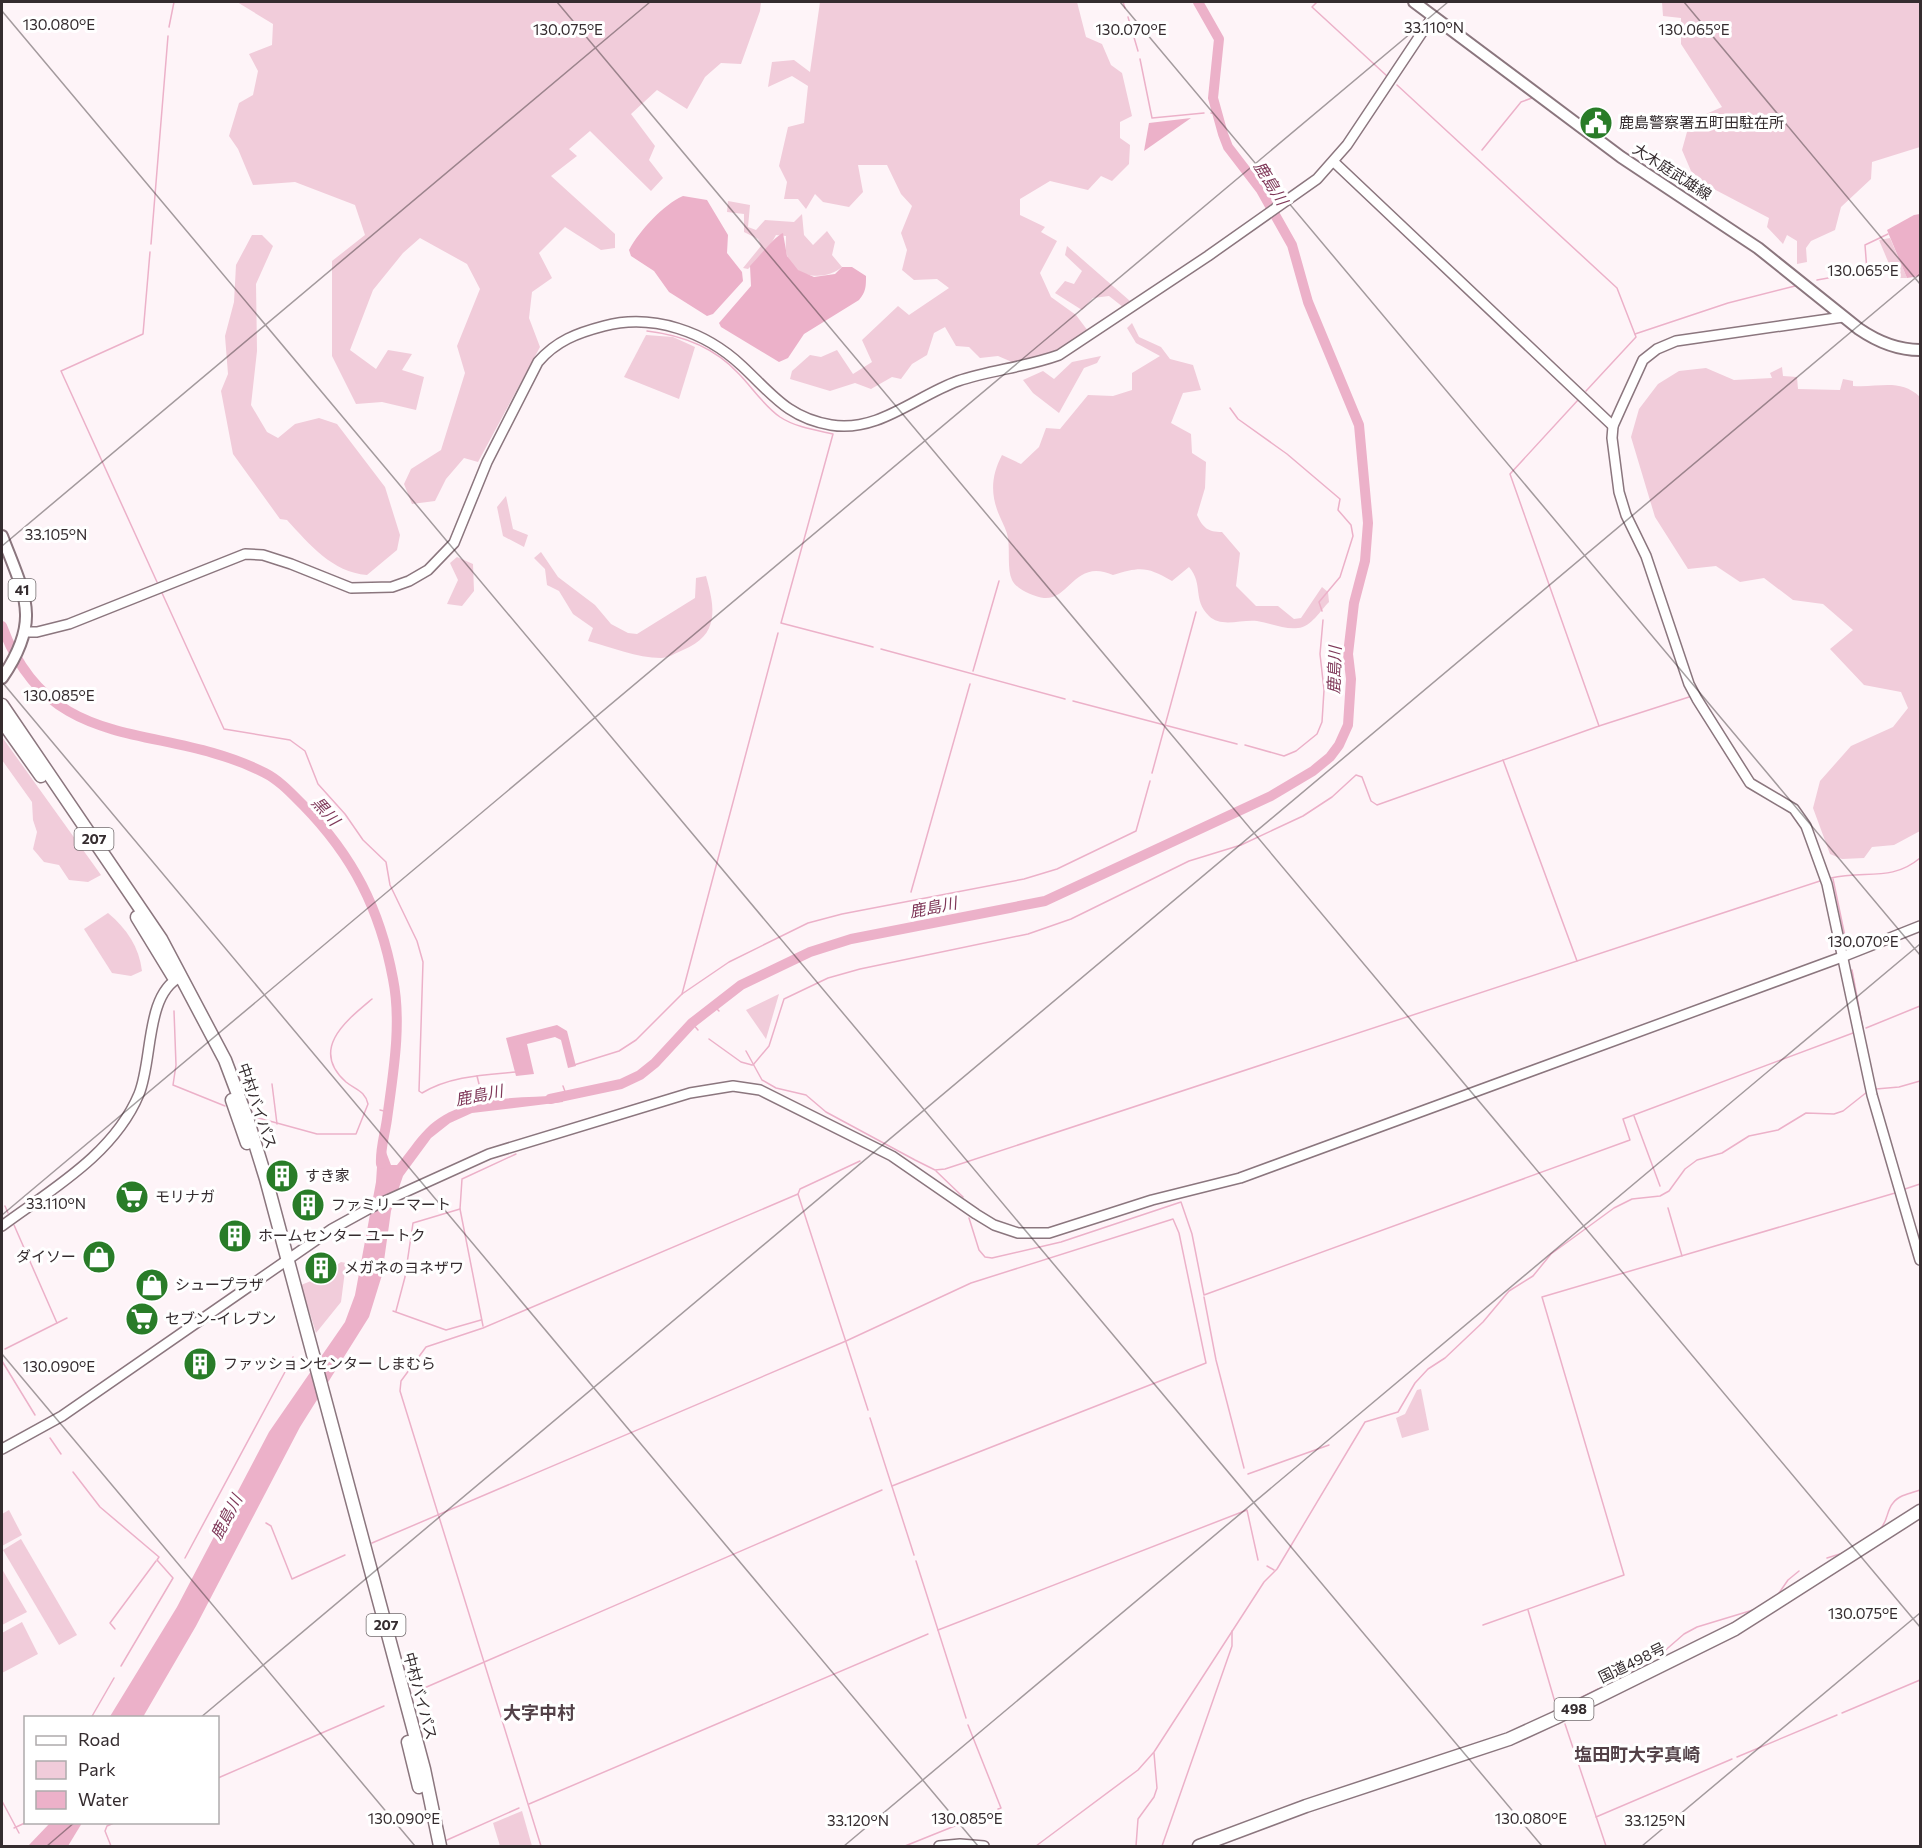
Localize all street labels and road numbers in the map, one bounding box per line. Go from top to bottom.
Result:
street label: 大木庭武雄線 [1630,139,1715,203]
road number: 41 [8,579,36,601]
road number: 207 [74,828,113,850]
street label: 中村バイパス [235,1060,281,1151]
road number: 207 [366,1614,406,1636]
street label: 国道498号 [1595,1638,1668,1686]
street label: 中村バイパス [401,1650,441,1741]
road number: 498 [1554,1698,1594,1720]

